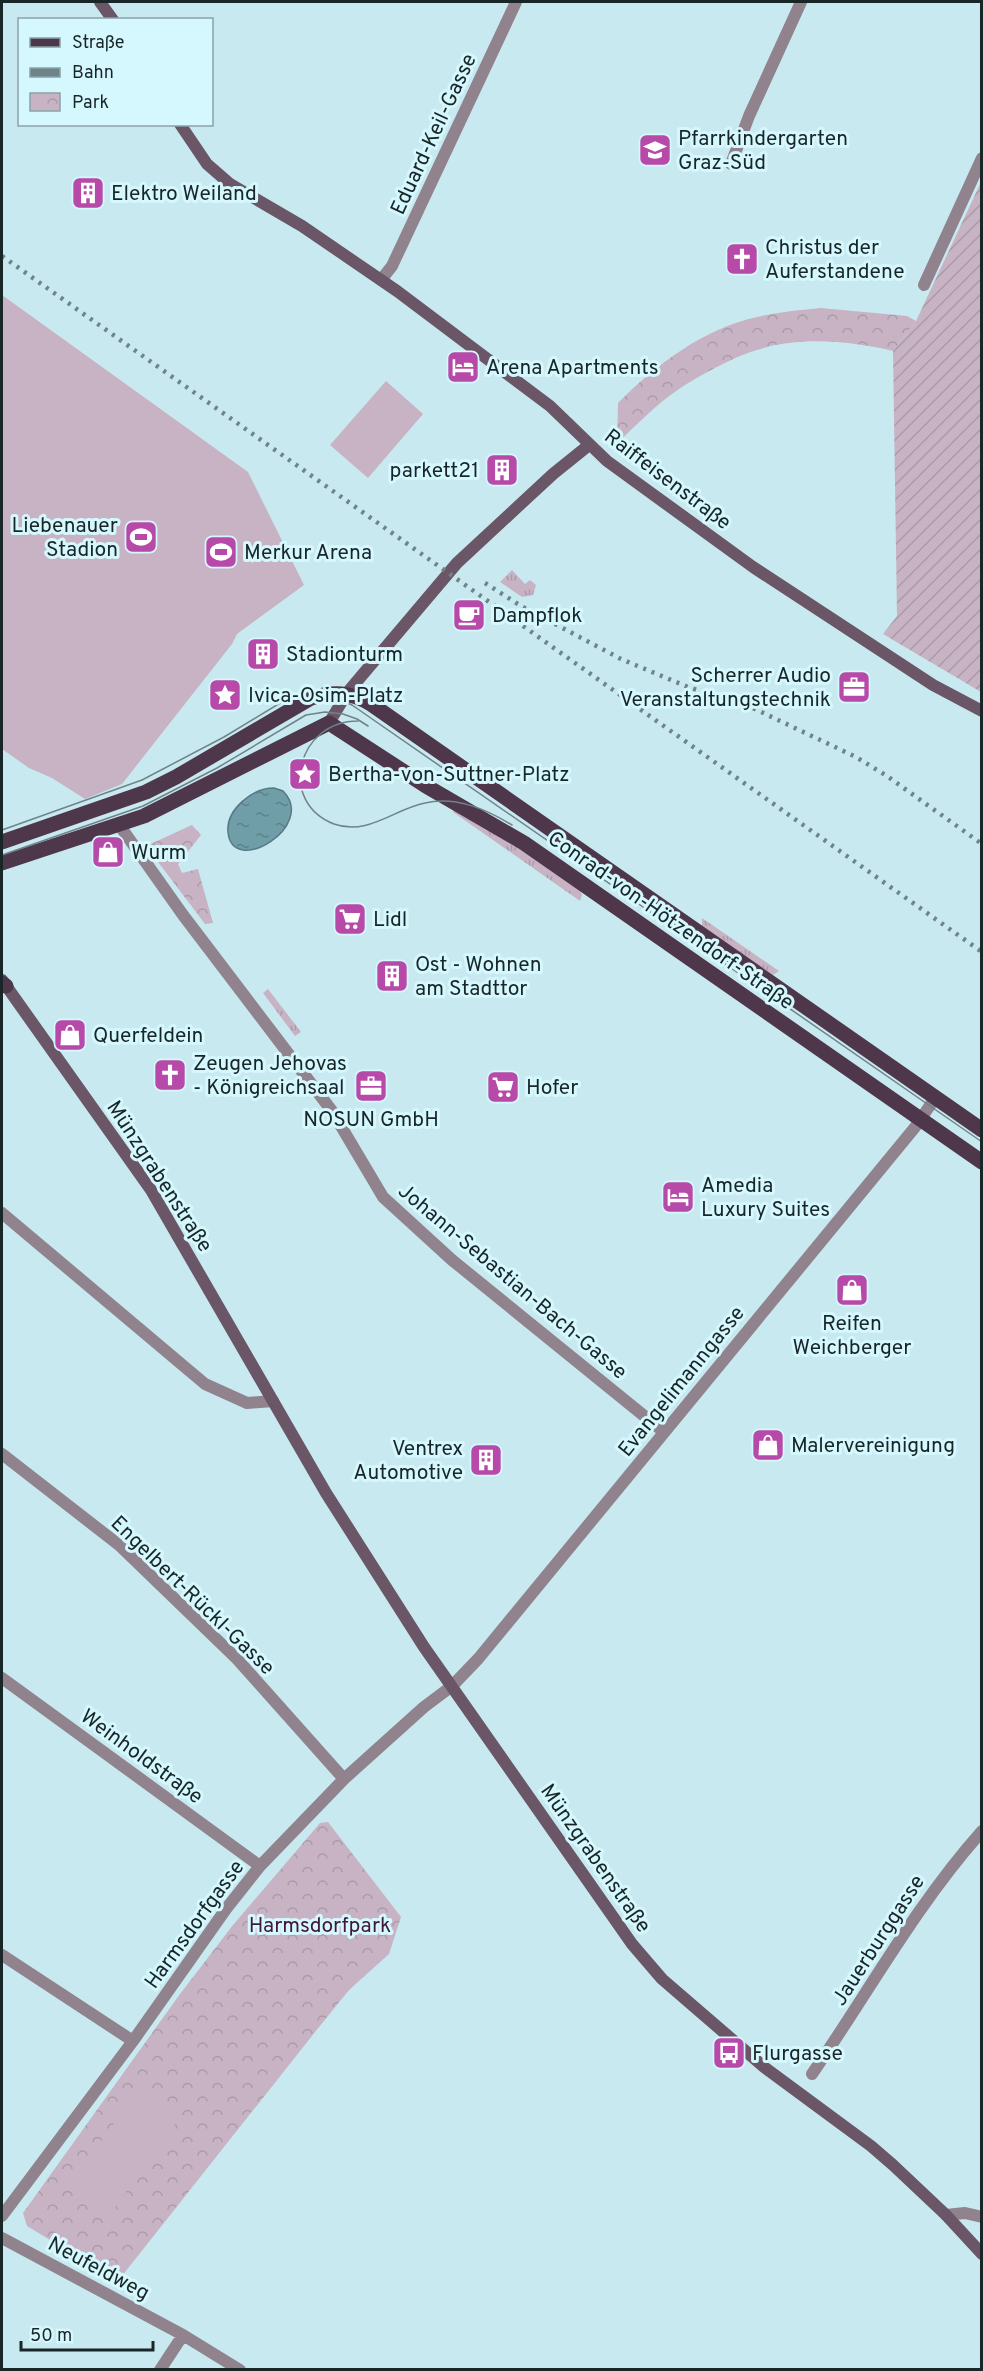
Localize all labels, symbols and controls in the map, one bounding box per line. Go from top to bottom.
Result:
legend [18,18,213,126]
text: Straße [72,32,124,55]
street label: Eduard-Keil-Gasse [385,50,484,219]
text: Bahn [72,62,114,85]
text: Park [72,92,109,115]
place label: Pfarrkindergarten Graz-Süd [678,126,848,177]
school or university icon: Pfarrkindergarten Graz-Süd [637,132,673,168]
building icon: Elektro Weiland [70,175,106,211]
place label: Elektro Weiland [111,181,257,208]
place label: Christus der Auferstandene [765,235,904,286]
church icon: Christus der Auferstandene [724,241,760,277]
hotel icon: Arena Apartments [445,349,481,385]
place label: Arena Apartments [486,355,659,382]
street label: Raiffeisenstraße [598,424,736,537]
building icon: parkett21 [484,452,520,488]
place label: parkett21 [390,458,479,485]
place label: Liebenauer Stadion [12,513,118,564]
sports icon: Liebenauer Stadion [123,519,159,555]
sports icon: Merkur Arena [203,534,239,570]
place label: Merkur Arena [244,540,372,567]
cafe icon: Dampflok [451,597,487,633]
place label: Dampflok [492,603,582,630]
building icon: Stadionturm [245,636,281,672]
place label: Stadionturm [286,642,403,669]
place label: Scherrer Audio Veranstaltungstechnik [620,663,831,714]
office icon: Scherrer Audio Veranstaltungstechnik [836,669,872,705]
place icon: Ivica-Osim-Platz [207,677,243,713]
place label: Ivica-Osim-Platz [248,683,403,710]
place icon: Bertha-von-Suttner-Platz [287,756,323,792]
place label: Bertha-von-Suttner-Platz [328,762,570,789]
street label: Conrad-von-Hötzendorf-Straße [542,826,799,1017]
shop icon: Wurm [90,834,126,870]
place label: Wurm [131,840,186,867]
supermarket icon: Lidl [332,901,368,937]
place label: Lidl [373,907,407,934]
place label: Ost - Wohnen am Stadttor [415,952,542,1003]
building icon: Ost - Wohnen am Stadttor [374,958,410,994]
shop icon: Querfeldein [52,1017,88,1053]
place label: Querfeldein [93,1023,203,1050]
place label: Zeugen Jehovas - Königreichsaal [193,1051,347,1102]
church icon: Zeugen Jehovas - Königreichsaal [152,1057,188,1093]
office icon: NOSUN GmbH [353,1068,389,1104]
supermarket icon: Hofer [485,1069,521,1105]
place label: Hofer [526,1075,578,1102]
street label: Münzgrabenstraße [100,1096,218,1258]
place label: NOSUN GmbH [303,1107,439,1134]
place label: Amedia Luxury Suites [701,1173,830,1224]
street label: Johann-Sebastian-Bach-Gasse [392,1178,632,1386]
hotel icon: Amedia Luxury Suites [660,1179,696,1215]
shop icon: Reifen Weichberger [834,1272,870,1308]
street label: Evangelimanngasse [613,1301,751,1463]
place label: Reifen Weichberger [793,1311,911,1362]
shop icon: Malervereinigung [750,1427,786,1463]
place label: Malervereinigung [791,1433,955,1460]
place label: Ventrex Automotive [353,1436,463,1487]
building icon: Ventrex Automotive [468,1442,504,1478]
street label: Engelbert-Rückl-Gasse [104,1511,280,1682]
street label: Weinholdstraße [74,1704,208,1811]
street label: Münzgrabenstraße [533,1779,656,1939]
street label: Harmsdorfgasse [139,1855,251,1995]
street label: Jauerburggasse [827,1870,932,2011]
park label: Harmsdorfpark [249,1913,391,1940]
bus stop icon: Flurgasse [711,2035,747,2071]
place label: Flurgasse [752,2041,843,2068]
street label: Neufeldweg [43,2231,154,2307]
scale bar [21,2314,153,2352]
text: 50 m [30,2325,72,2348]

